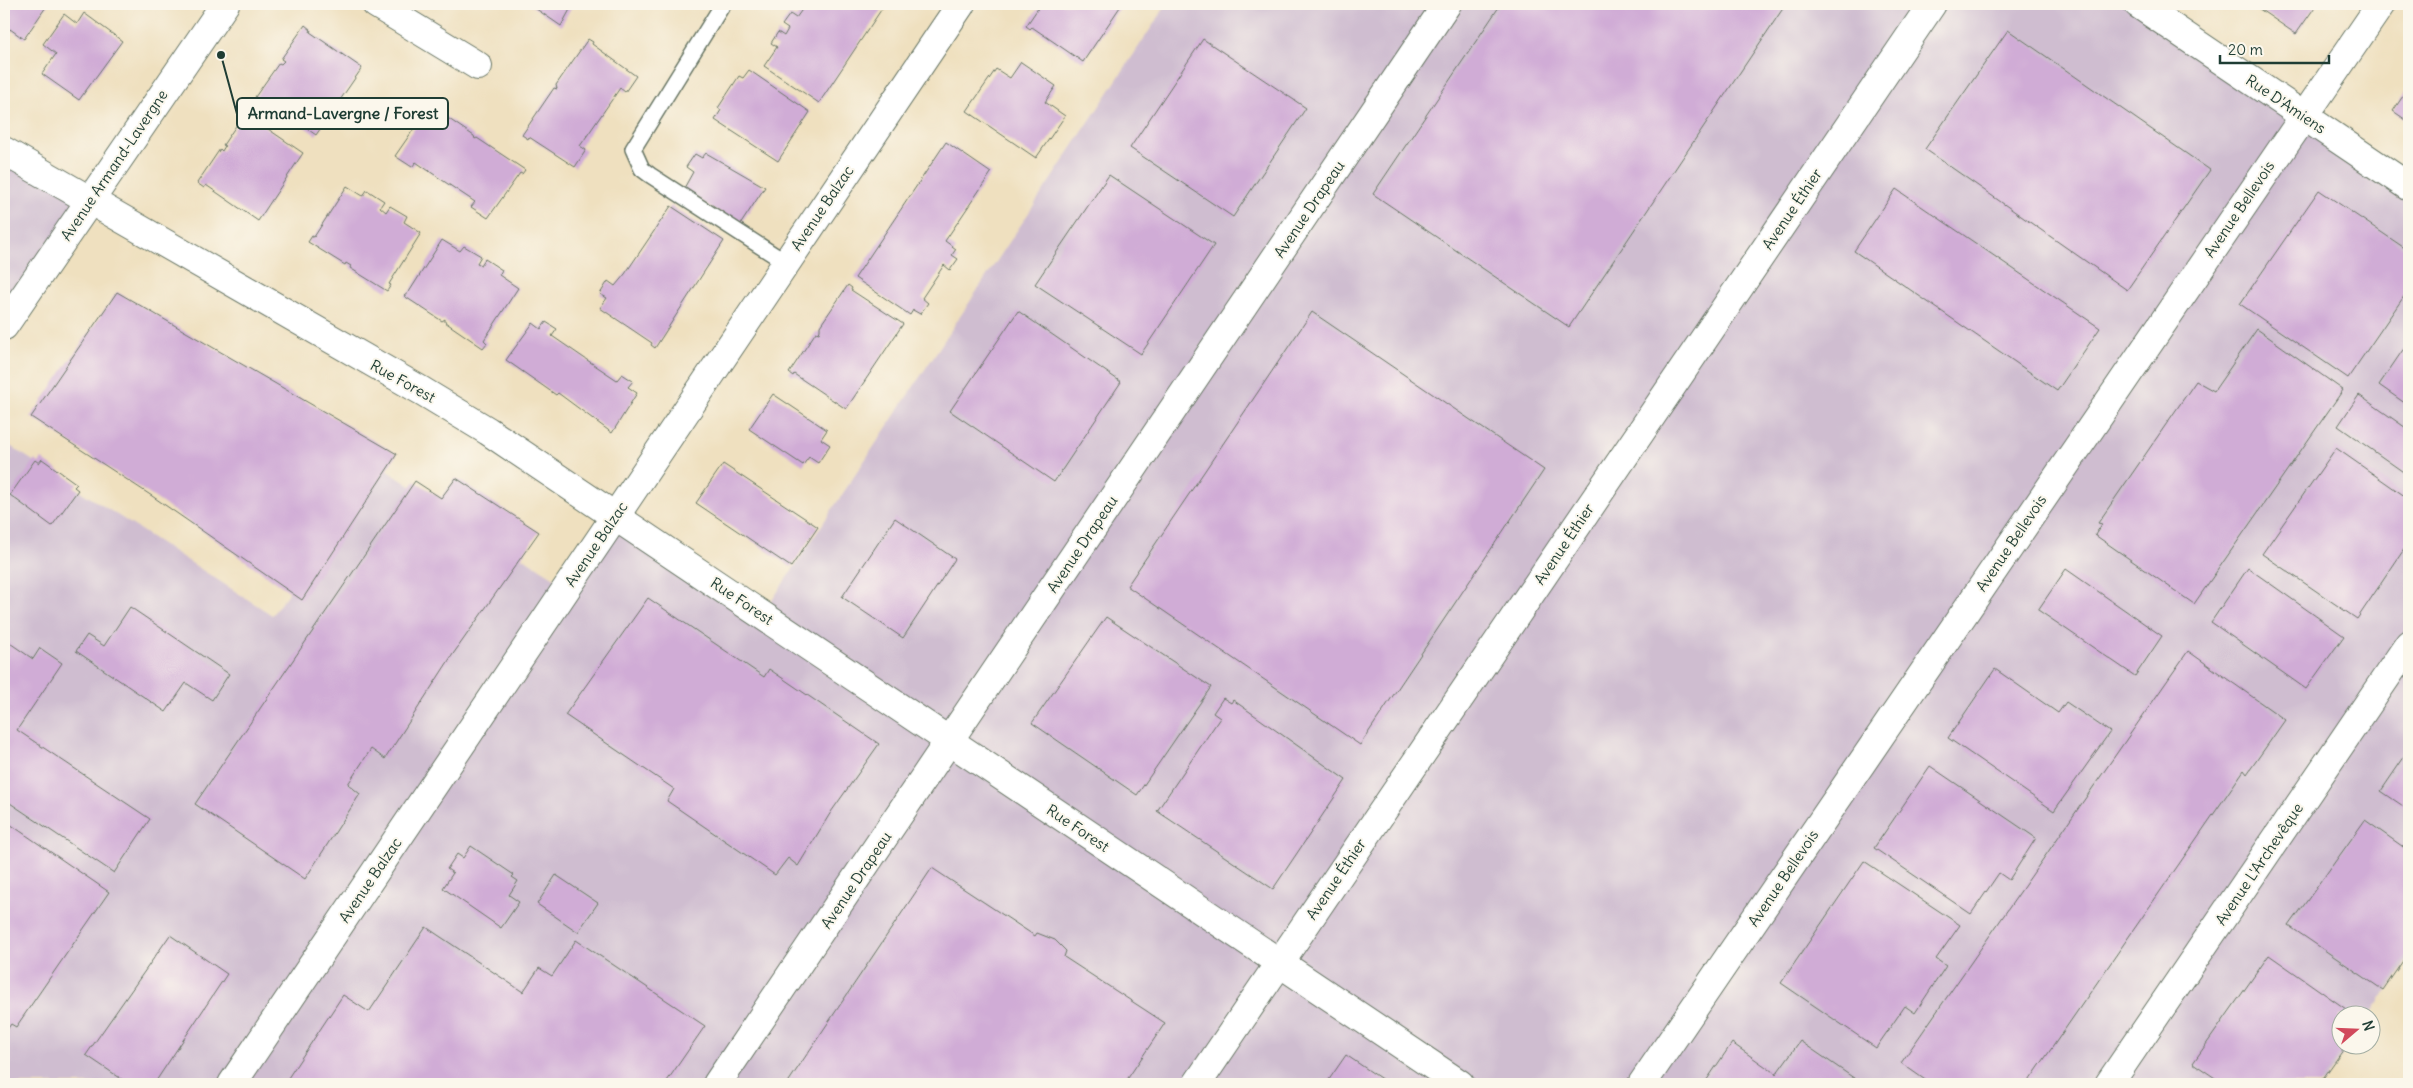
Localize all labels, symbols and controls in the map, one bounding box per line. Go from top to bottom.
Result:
scale bar [2220,32,2329,64]
text: 20 m [2228,40,2263,59]
street label: Rue D'Amiens [2242,70,2330,138]
street label: Avenue Armand-Lavergne [56,86,172,244]
callout: Armand-Lavergne / Forest [237,98,448,129]
text: Armand-Lavergne / Forest [248,103,439,124]
street label: Avenue Drapeau [1270,157,1349,261]
street label: Avenue Bellevois [2200,157,2278,261]
street label: Avenue Balzac [787,161,858,254]
street label: Avenue Éthier [1758,165,1826,253]
street label: Rue Forest [367,355,439,407]
street label: Avenue Bellevois [1972,491,2050,595]
street label: Avenue Drapeau [1043,492,1122,596]
street label: Avenue Balzac [561,497,632,590]
street label: Avenue Éthier [1530,500,1598,588]
street label: Rue Forest [707,573,777,629]
street label: Avenue L'Archevêque [2211,799,2307,929]
street label: Rue Forest [1043,800,1113,856]
street label: Avenue Bellevois [1744,826,1822,930]
street label: Avenue Drapeau [817,828,896,932]
street label: Avenue Balzac [335,833,406,926]
street label: Avenue Éthier [1302,835,1370,923]
north arrow [2330,1006,2380,1056]
text: N [2358,1018,2378,1033]

